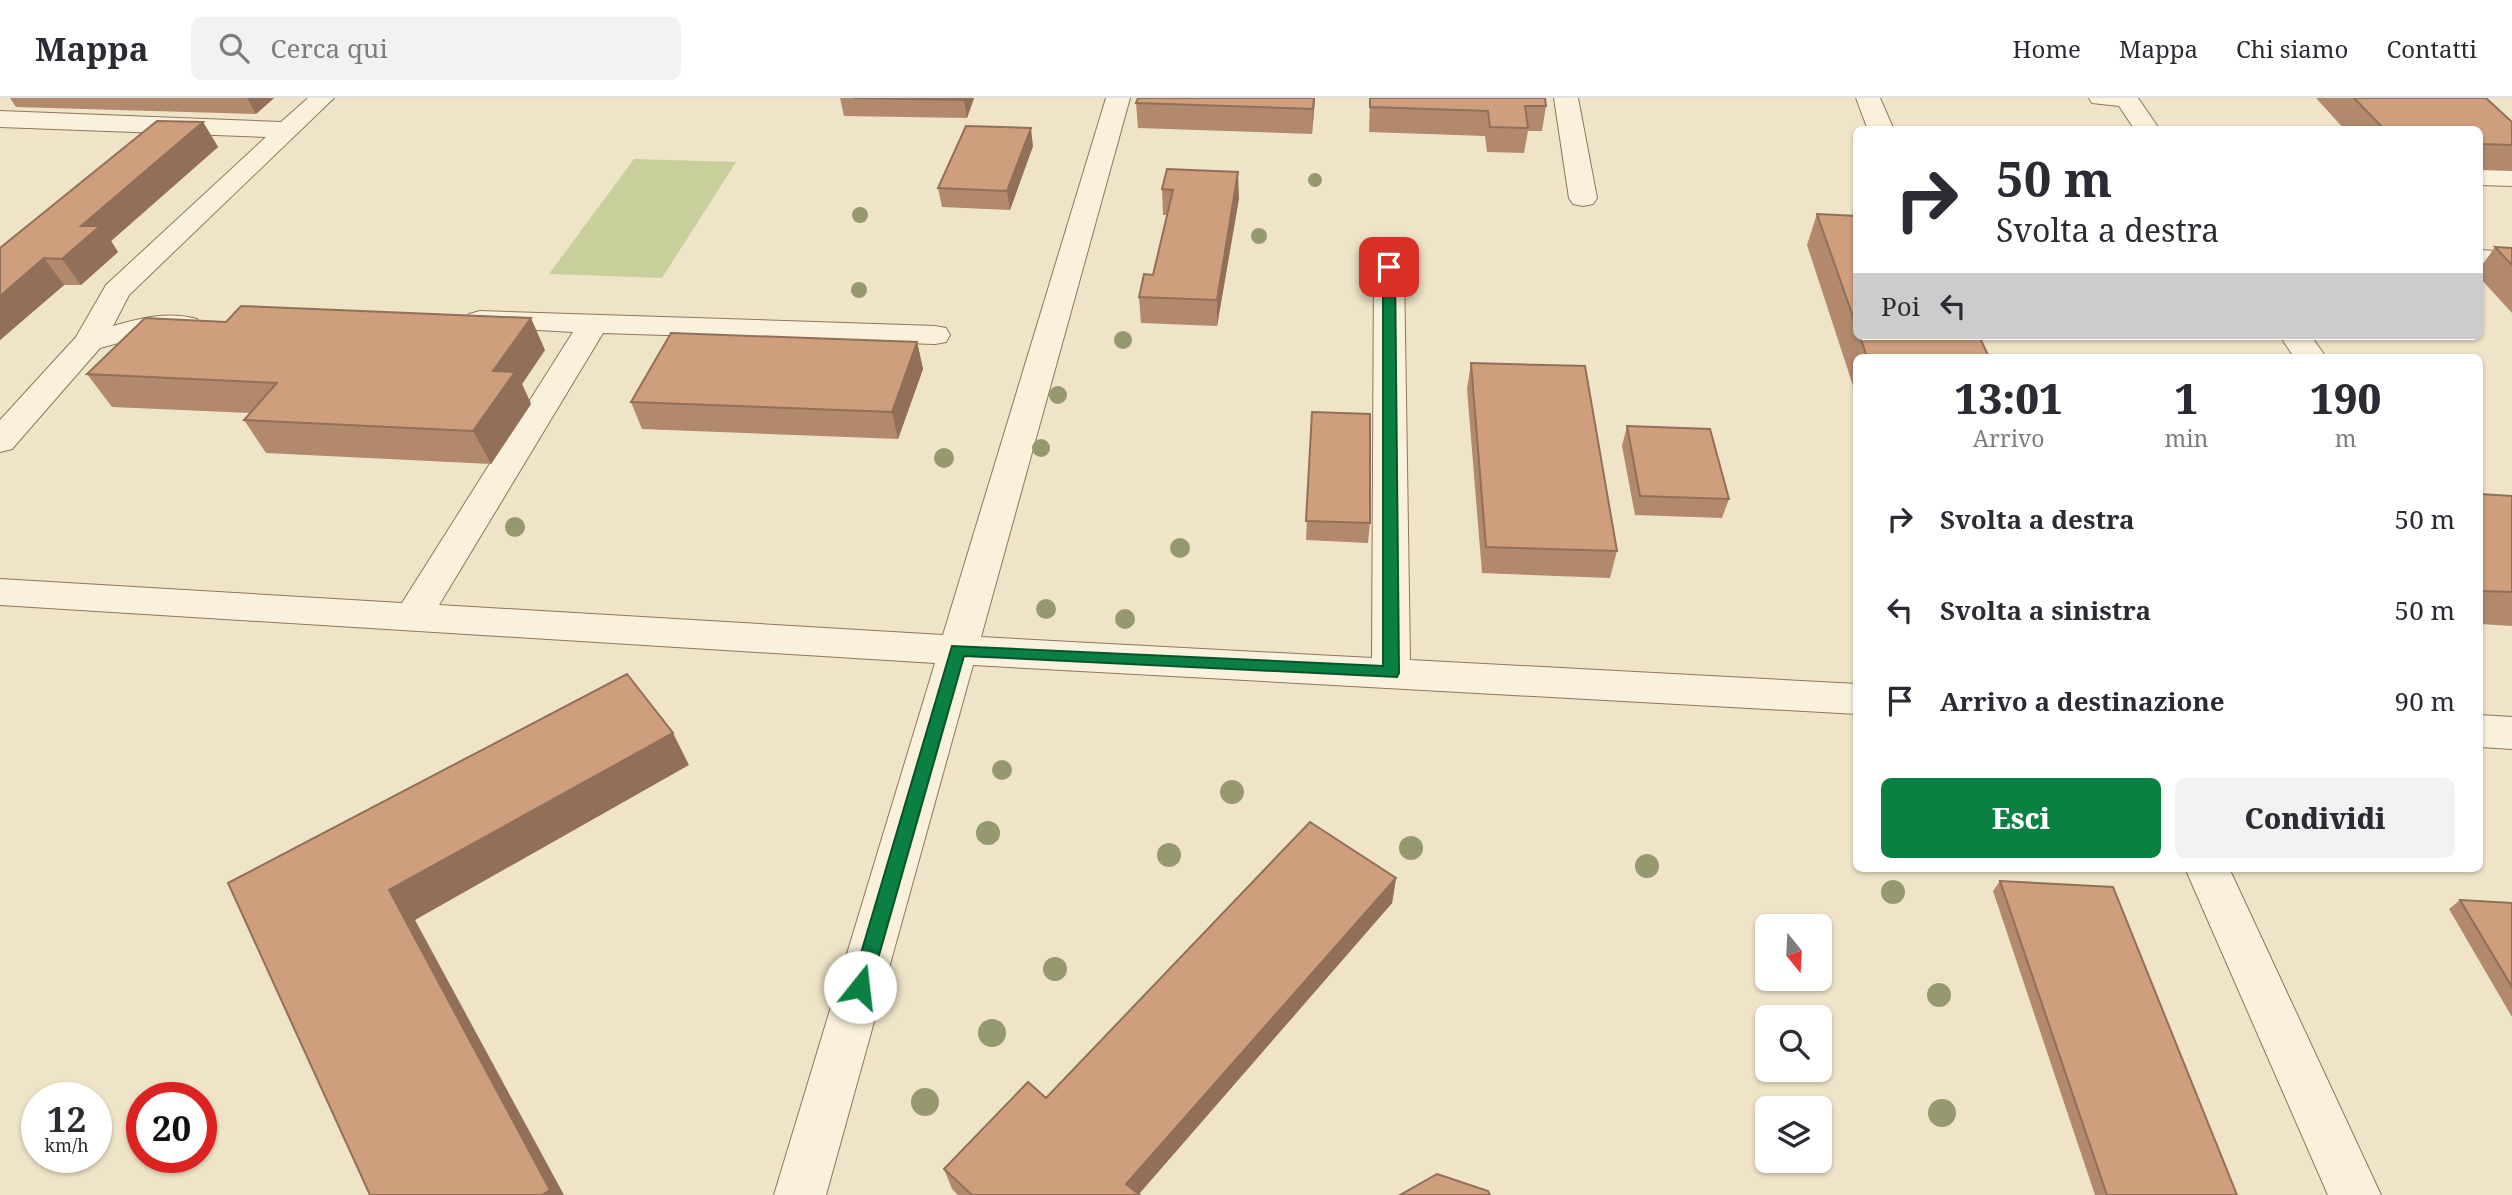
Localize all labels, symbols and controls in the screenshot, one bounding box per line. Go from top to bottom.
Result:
search box [191,17,681,80]
text: Mappa [35,26,149,71]
icon: search [215,29,253,67]
text: Cerca qui [271,30,388,66]
text: Home [2013,32,2081,65]
text: Mappa [2119,32,2198,65]
text: Chi siamo [2236,32,2348,65]
text: Contatti [2386,32,2477,65]
text: 50 m [1996,145,2112,211]
icon: right [1881,154,1972,245]
text: Svolta a destra [1996,208,2219,251]
pin [1359,237,1419,297]
icon: arrive [1370,248,1408,286]
icon: left [1934,287,1972,325]
text: Poi [1881,288,1920,324]
text: 13:01 [1955,369,2063,426]
text: 1 [2175,369,2198,426]
text: 190 [2310,369,2381,426]
text: Arrivo [1973,422,2045,454]
text: min [2164,422,2208,454]
text: m [2335,422,2357,454]
icon: right [1881,500,1919,538]
text: Svolta a destra [1940,501,2135,537]
text: 50 m [2395,501,2455,537]
icon: left [1881,591,1919,629]
text: Svolta a sinistra [1940,592,2151,628]
text: 50 m [2395,592,2455,628]
icon: arrive [1881,682,1919,720]
text: Arrivo a destinazione [1940,683,2225,719]
text: 90 m [2395,683,2455,719]
button: Esci [1881,778,2161,858]
button: Condividi [2175,778,2455,858]
north arrow [1755,914,1832,990]
map controls [1755,914,1832,1173]
position arrow [823,950,897,1024]
button: search [1755,1005,1832,1082]
speed limit sign: 20 [126,1082,217,1173]
text: 12 [47,1095,86,1142]
button: layers [1755,1096,1832,1173]
text: km/h [44,1133,89,1157]

